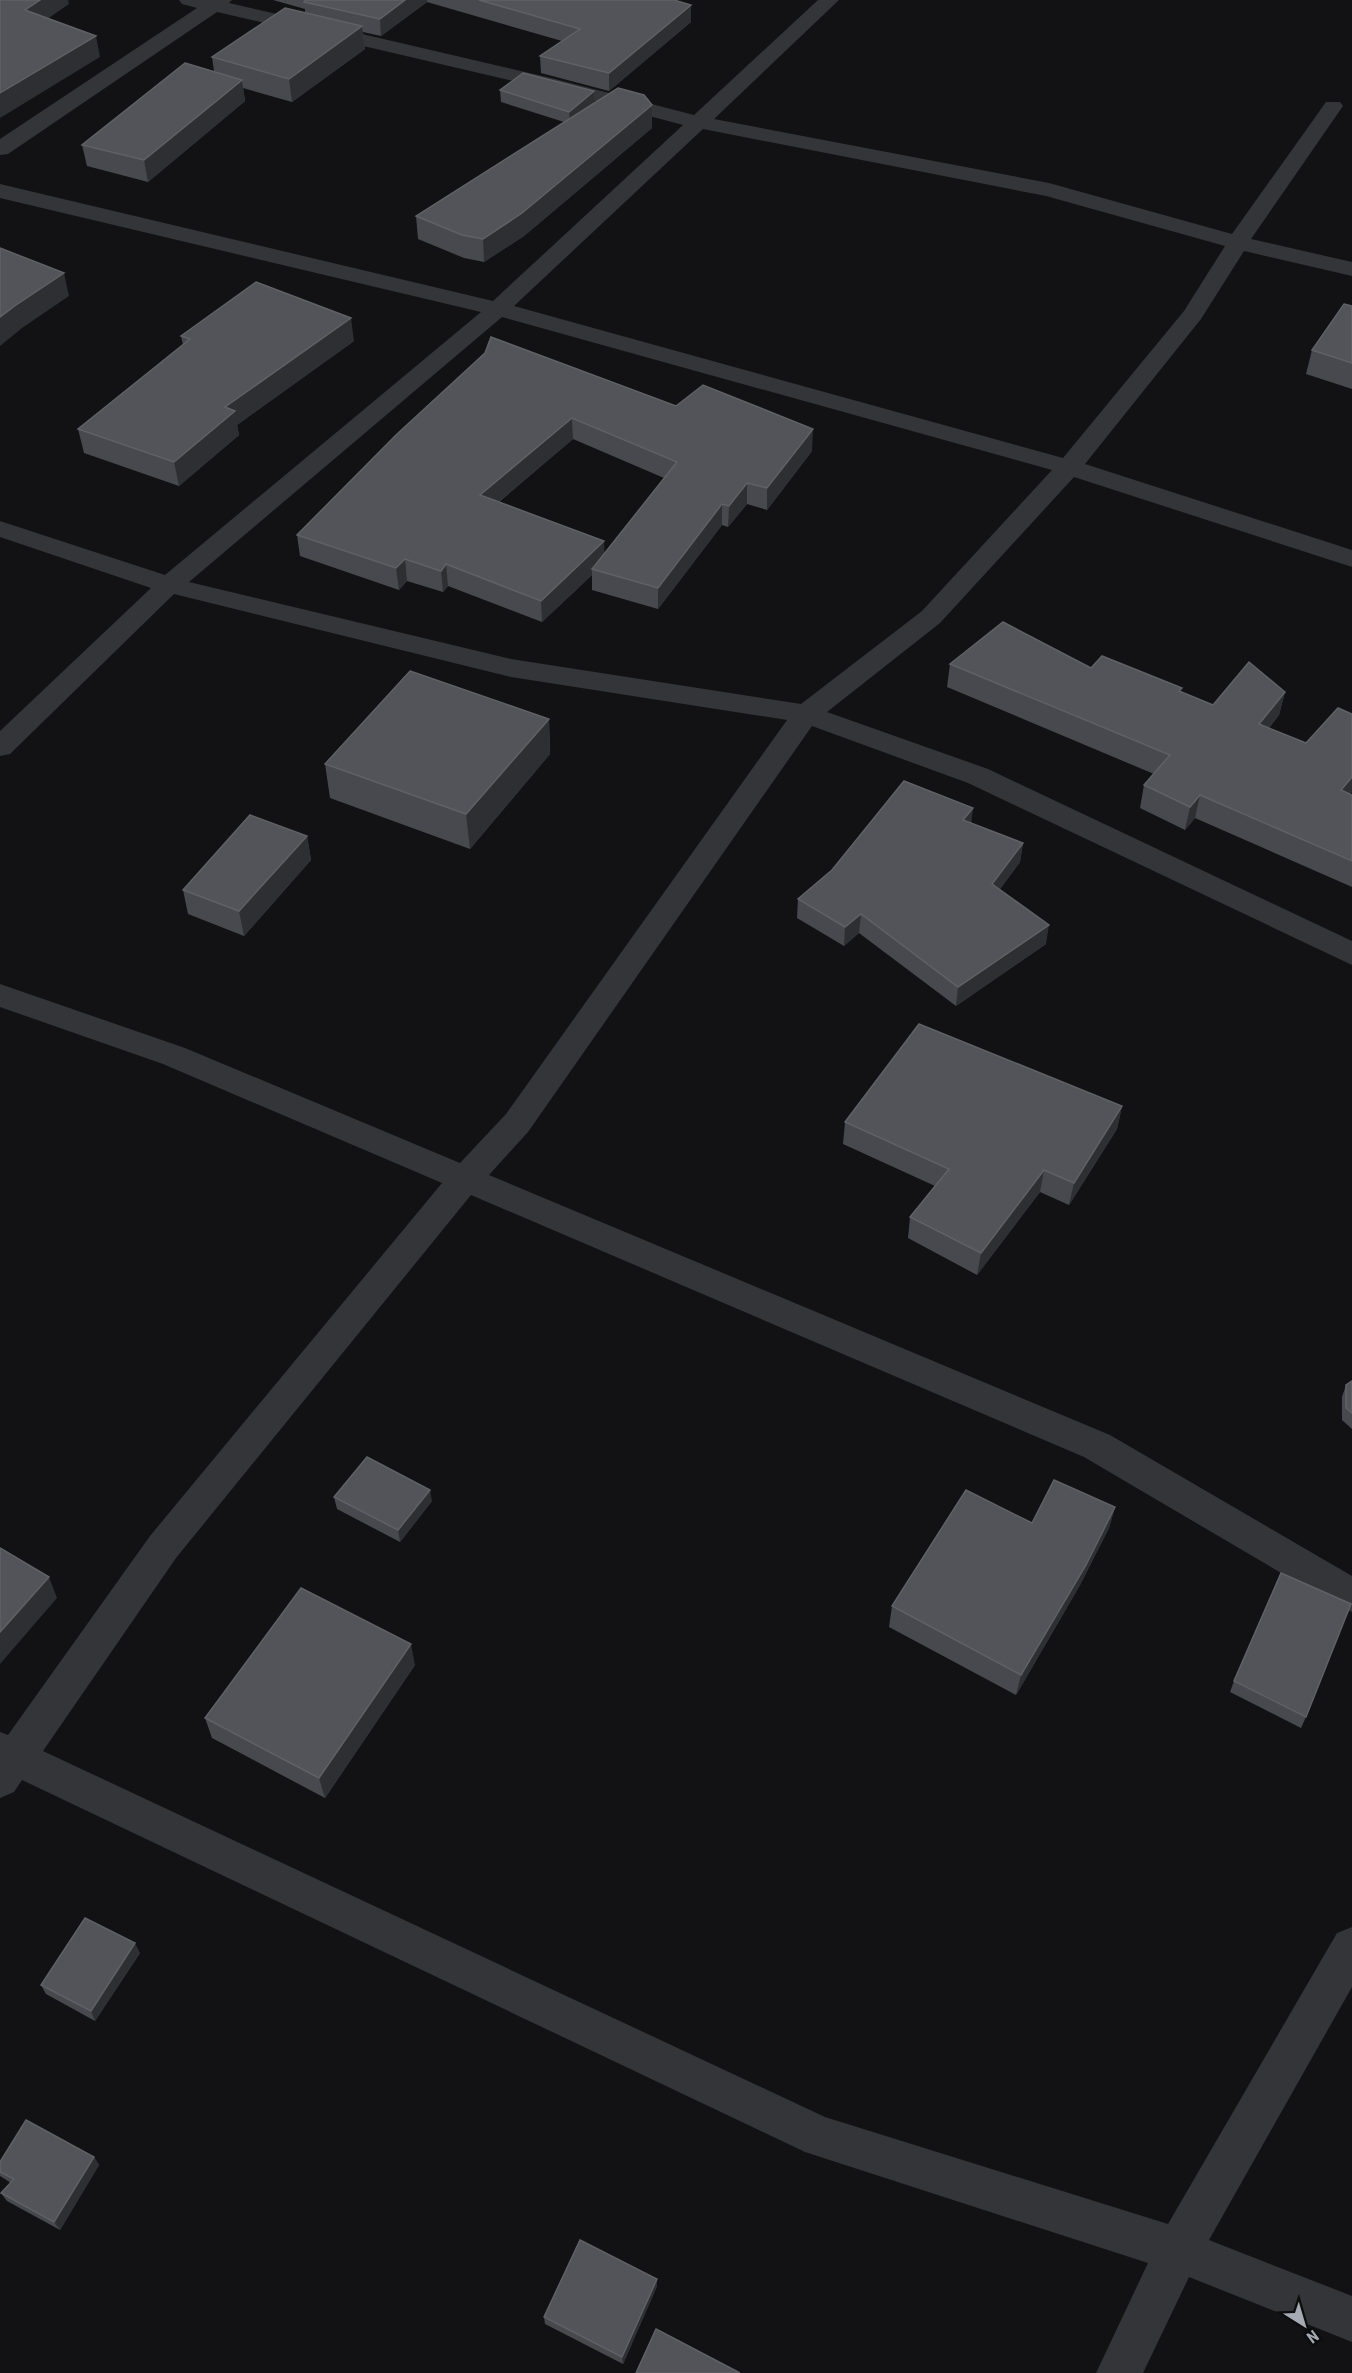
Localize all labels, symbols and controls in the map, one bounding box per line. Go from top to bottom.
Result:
north arrow [1274,2295,1334,2355]
text: N [1303,2326,1322,2347]

